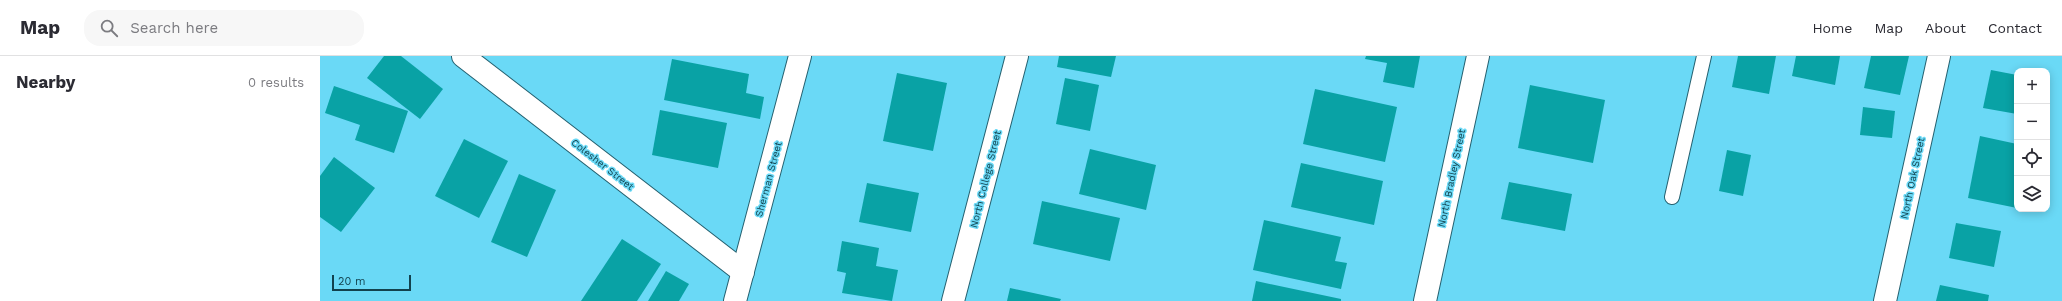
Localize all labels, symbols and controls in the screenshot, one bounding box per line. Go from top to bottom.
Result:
search box [84,10,364,46]
text: Map [20,16,60,39]
icon: search [98,17,120,39]
text: Search here [130,19,218,37]
text: Home [1812,20,1852,36]
text: Map [1874,20,1903,36]
text: About [1925,20,1966,36]
text: Contact [1988,20,2042,36]
map controls [2014,68,2050,212]
button: + [2014,68,2050,104]
text: Nearby [16,72,75,92]
text: 0 results [248,75,304,90]
button: − [2014,104,2050,140]
street label: North Bradley Street [1436,127,1467,228]
street label: North College Street [968,128,1003,229]
street label: North Oak Street [1898,136,1927,220]
street label: Colesher Street [569,137,637,193]
street label: Sherman Street [753,140,784,218]
button: locate [2014,140,2050,176]
button: layers [2014,176,2050,212]
scale bar [332,273,411,292]
text: 20 m [338,275,366,288]

